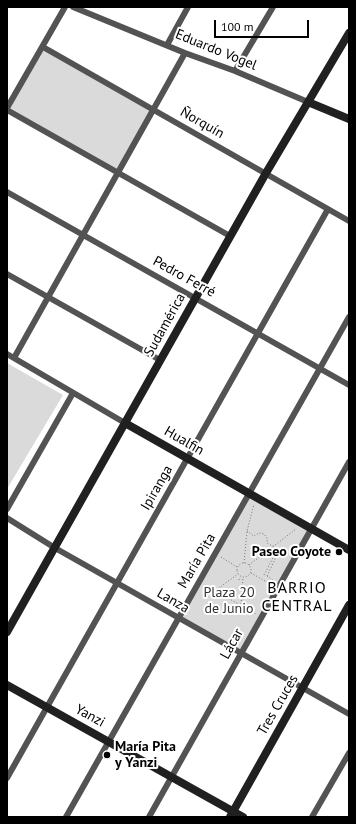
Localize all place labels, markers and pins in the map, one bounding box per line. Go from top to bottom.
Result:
place label: Paseo Coyote [252,544,331,560]
marker: Paseo Coyote [334,547,344,557]
place label: María Pita y Yanzi [115,739,176,772]
marker: María Pita y Yanzi [102,750,112,760]

